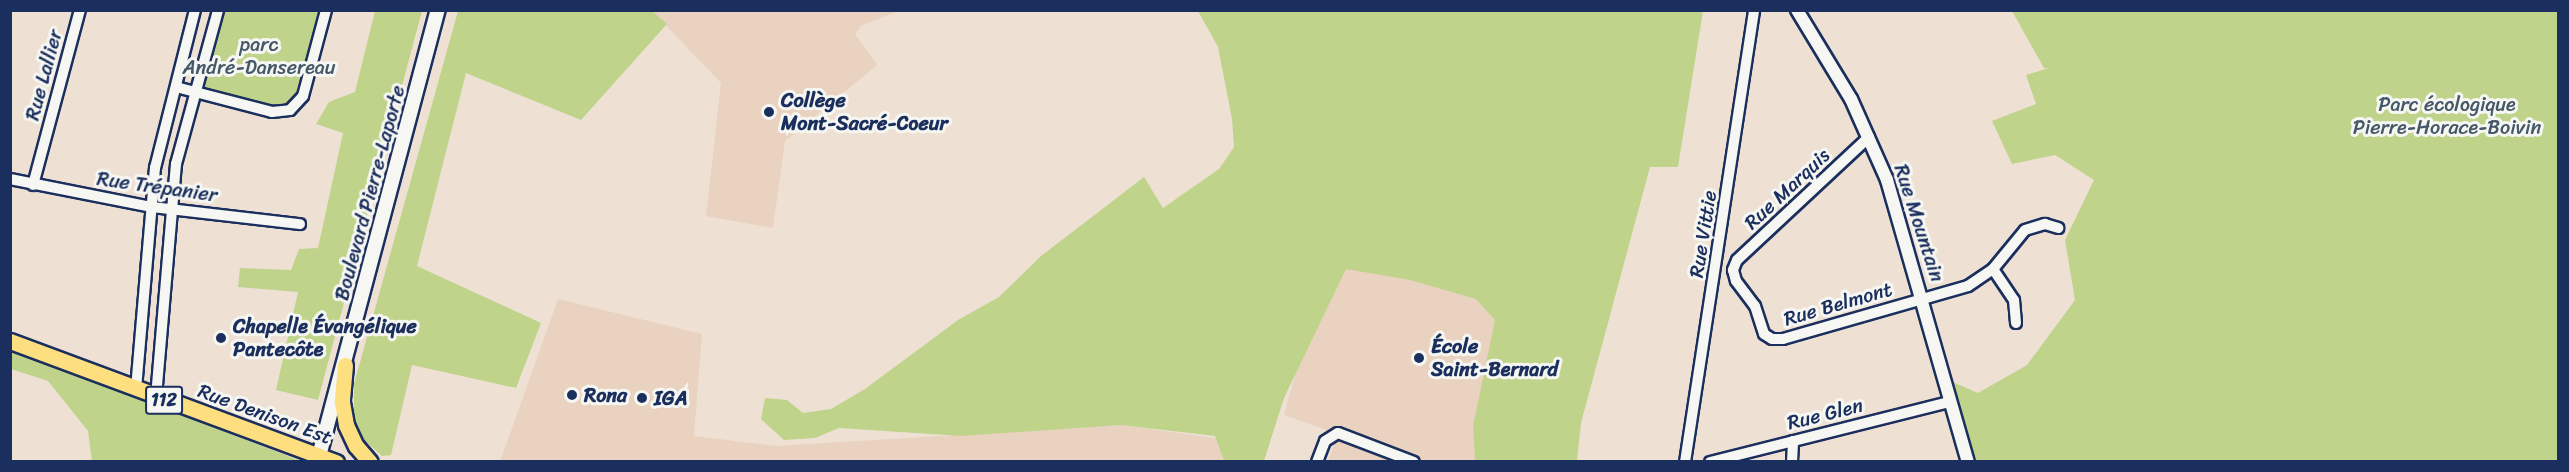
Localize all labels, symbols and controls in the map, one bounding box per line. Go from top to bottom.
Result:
street label: Rue Lallier [20,27,68,123]
park label: parc André-Dansereau [182,33,336,80]
street label: Boulevard Pierre-Laporte [330,83,410,303]
place label: Collège Mont-Sacré-Coeur [781,88,948,135]
park label: Parc écologique Pierre-Horace-Boivin [2353,92,2541,139]
marker: Collège Mont-Sacré-Coeur [762,105,776,119]
street label: Rue Marquis [1740,144,1834,234]
street label: Rue Mountain [1889,162,1949,284]
street label: Rue Trépanier [95,167,219,207]
street label: Rue Vittie [1684,189,1722,279]
street label: Rue Belmont [1781,277,1895,331]
place label: Chapelle Évangélique Pantecôte [233,314,417,361]
marker: Chapelle Évangélique Pantecôte [214,331,228,345]
place label: École Saint-Bernard [1431,334,1558,381]
marker: École Saint-Bernard [1412,351,1426,365]
street label: Rue Denison Est [195,379,335,449]
place label: Rona [584,383,627,407]
road number: 112 [144,385,184,415]
place label: IGA [654,386,687,410]
marker: Rona [565,388,579,402]
marker: IGA [635,391,649,405]
street label: Rue Glen [1784,393,1866,435]

